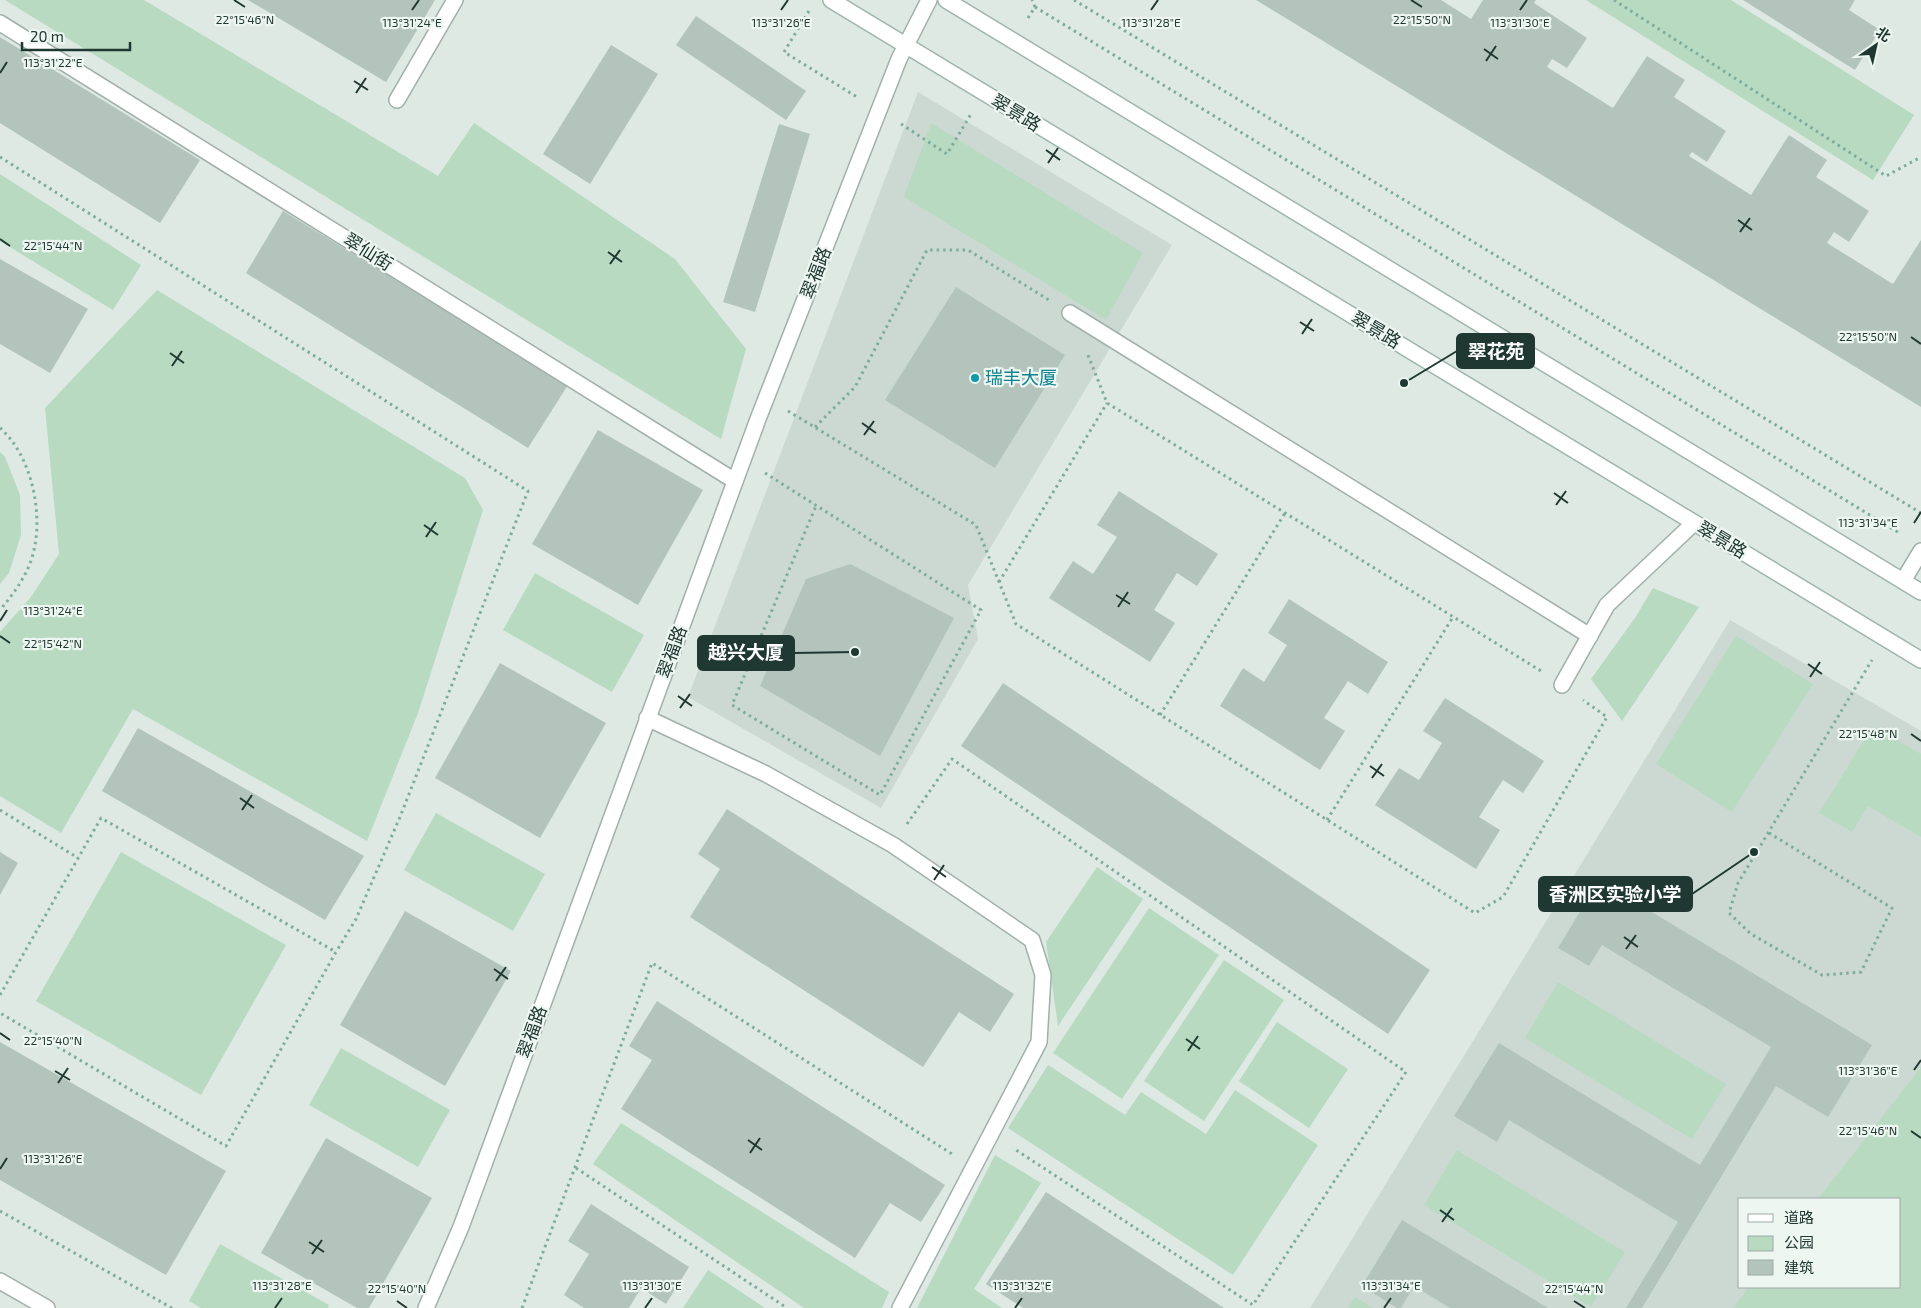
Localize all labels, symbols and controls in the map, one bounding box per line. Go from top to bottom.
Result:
text: 22°15'46"N [216,12,274,26]
text: 22°15'50"N [1393,12,1451,26]
text: 113°31'24"E [382,15,442,29]
text: 113°31'26"E [751,15,811,29]
text: 113°31'28"E [1121,15,1181,29]
text: 113°31'30"E [1490,15,1550,29]
scale bar [22,20,130,52]
north arrow [1851,20,1901,70]
text: 北 [1873,23,1894,45]
text: 20 m [30,27,64,45]
text: 113°31'22"E [24,55,83,69]
street label: 翠景路 [988,89,1045,135]
street label: 翠仙街 [340,228,397,275]
text: 22°15'44"N [24,238,82,252]
street label: 翠福路 [795,243,835,302]
street label: 翠景路 [1348,306,1405,352]
text: 22°15'50"N [1839,329,1897,343]
callout: 翠花苑 [1457,334,1534,368]
text: 翠花苑 [1467,339,1525,362]
place label: 瑞丰大厦 [985,366,1057,388]
marker: 瑞丰大厦 [969,372,981,384]
text: 113°31'34"E [1838,515,1898,529]
street label: 翠景路 [1694,516,1751,562]
text: 113°31'24"E [23,603,83,617]
street label: 翠福路 [651,623,691,681]
text: 22°15'42"N [24,636,82,650]
callout: 越兴大厦 [698,636,794,670]
text: 越兴大厦 [708,640,784,663]
text: 22°15'48"N [1839,726,1897,740]
callout: 香洲区实验小学 [1539,877,1692,911]
text: 香洲区实验小学 [1548,882,1682,905]
street label: 翠福路 [511,1003,551,1061]
text: 22°15'40"N [24,1033,82,1047]
text: 113°31'36"E [1838,1063,1898,1077]
text: 22°15'46"N [1839,1123,1897,1137]
text: 113°31'26"E [23,1151,83,1165]
legend [1738,1198,1901,1288]
text: 道路 [1784,1208,1814,1226]
text: 公园 [1784,1233,1814,1251]
text: 建筑 [1784,1258,1814,1276]
text: 113°31'28"E [252,1278,312,1292]
text: 113°31'30"E [622,1278,682,1292]
text: 113°31'32"E [993,1278,1052,1292]
text: 113°31'34"E [1361,1278,1421,1292]
text: 22°15'40"N [368,1281,426,1295]
text: 22°15'44"N [1545,1281,1603,1295]

